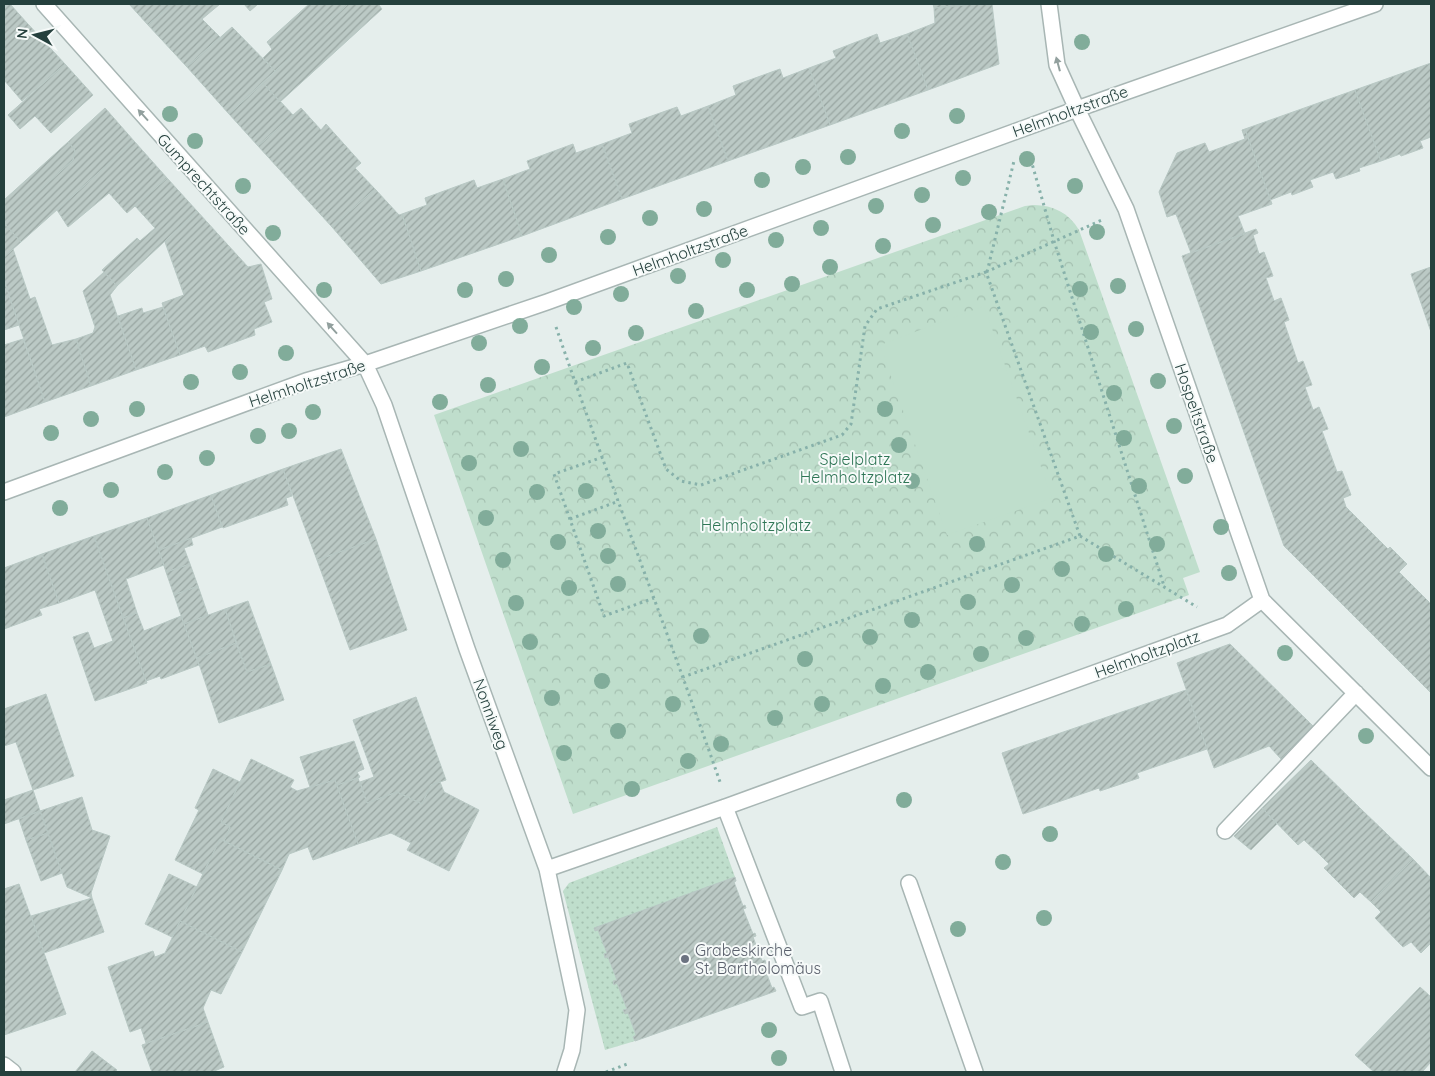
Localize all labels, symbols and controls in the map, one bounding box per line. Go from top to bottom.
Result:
north arrow [10,10,60,60]
text: N [13,27,32,40]
one-way arrow [1054,56,1062,71]
street label: Helmholtzstraße [1009,81,1131,141]
one-way arrow [137,109,149,121]
street label: Gumprechtstraße [153,129,255,239]
street label: Helmholtzstraße [629,220,751,280]
one-way arrow [327,321,338,334]
street label: Helmholtzstraße [246,355,368,411]
street label: Hospeltstraße [1171,361,1223,465]
park label: Spielplatz Helmholtzplatz [800,449,910,487]
park label: Helmholtzplatz [701,515,811,535]
street label: Helmholtzplatz [1092,626,1202,682]
street label: Nonniweg [469,676,513,752]
place label: Grabeskirche St. Bartholomäus [695,940,821,978]
marker: Grabeskirche St. Bartholomäus [679,953,691,965]

